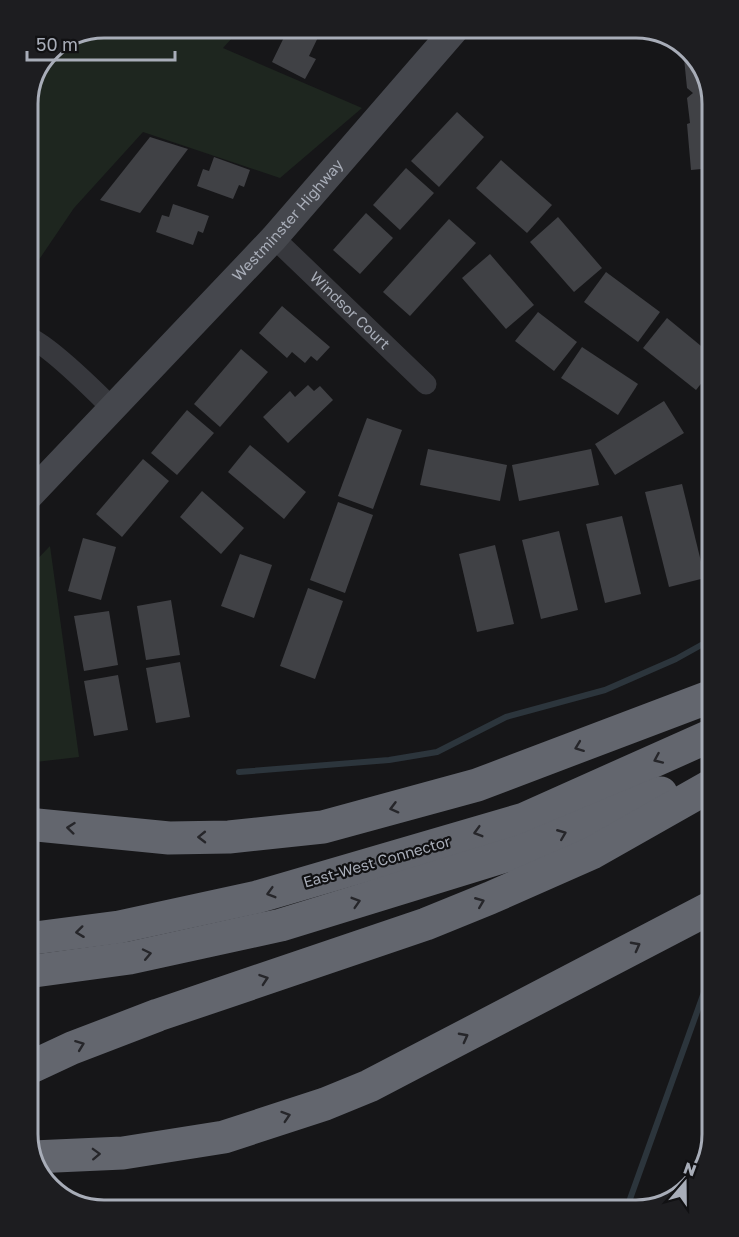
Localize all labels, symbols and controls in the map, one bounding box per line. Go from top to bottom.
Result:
scale bar [27,24,176,62]
text: 50 m [36,33,78,55]
street label: Westminster Highway [228,155,347,284]
street label: Windsor Court [307,268,394,353]
one-way arrow [574,739,585,752]
one-way arrow [654,752,665,764]
one-way arrow [389,801,400,813]
one-way arrow [66,823,75,835]
one-way arrow [473,825,484,837]
one-way arrow [555,829,566,841]
one-way arrow [197,831,206,843]
street label: East-West Connector [301,831,453,891]
one-way arrow [266,886,277,898]
one-way arrow [350,897,361,909]
one-way arrow [474,897,485,909]
one-way arrow [75,926,85,938]
one-way arrow [630,942,641,953]
one-way arrow [142,948,152,961]
one-way arrow [258,974,269,987]
one-way arrow [457,1032,468,1044]
one-way arrow [74,1040,85,1052]
one-way arrow [280,1111,291,1124]
one-way arrow [92,1148,101,1161]
north arrow [655,1153,715,1213]
text: N [681,1157,699,1180]

